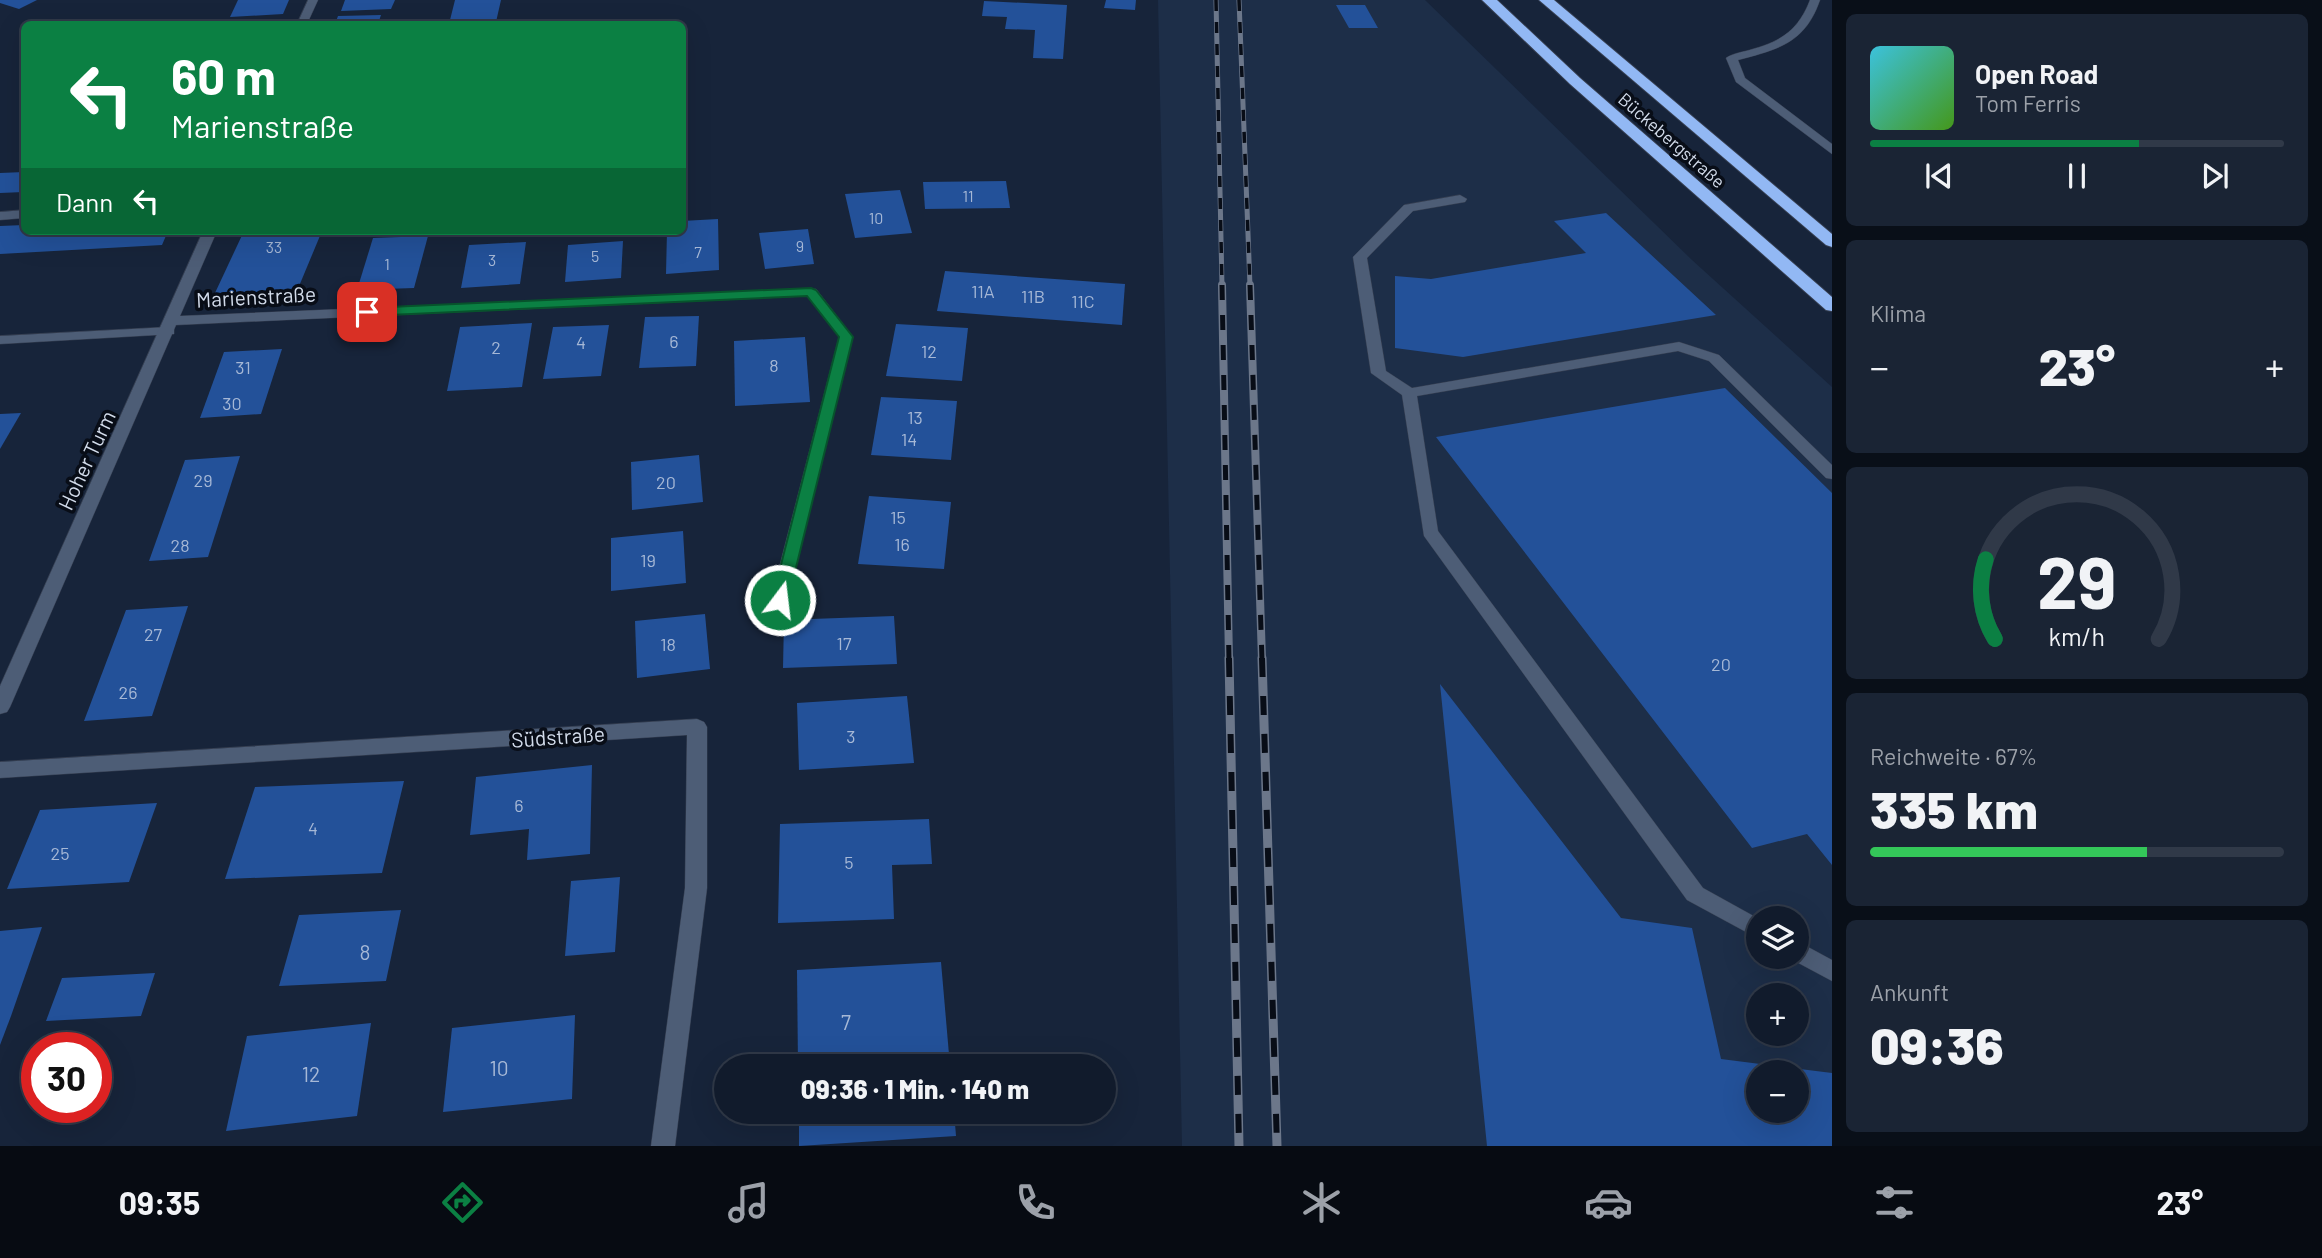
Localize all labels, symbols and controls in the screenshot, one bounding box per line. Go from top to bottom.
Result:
text: 60 m [171,46,276,105]
icon: left [56,49,147,140]
text: Open Road [1975,58,2098,89]
street label: Bückebergstraße [1614,88,1730,192]
text: Tom Ferris [1975,89,2081,117]
text: Marienstraße [171,106,354,144]
icon: previous [1920,157,1958,195]
icon: pause [2058,157,2096,195]
icon: next [2196,157,2234,195]
icon: left [127,182,165,220]
text: Dann [56,186,113,217]
house number: 11 [962,186,974,205]
house number: 10 [869,208,883,227]
house number: 9 [796,236,804,255]
house number: 33 [266,237,282,256]
house number: 7 [694,242,702,261]
house number: 5 [591,246,599,265]
house number: 3 [488,250,496,269]
house number: 1 [384,254,390,273]
street label: Marienstraße [195,280,317,312]
house number: 11A [971,280,995,302]
pin [337,282,397,342]
house number: 11B [1021,285,1045,307]
house number: 11C [1071,290,1095,312]
icon: arrive [348,293,386,331]
text: Klima [1870,299,1926,327]
house number: 6 [669,330,679,352]
house number: 4 [576,331,586,353]
text: 23° [2039,334,2115,396]
house number: 2 [491,336,501,358]
house number: 12 [921,340,937,362]
text: − [1870,343,1889,389]
text: + [2265,343,2284,389]
house number: 8 [769,354,779,376]
house number: 31 [235,356,251,378]
house number: 30 [222,392,242,414]
street label: Hoher Turm [52,406,120,514]
house number: 13 [907,406,923,428]
house number: 14 [901,428,917,450]
house number: 29 [193,469,213,491]
house number: 20 [656,471,676,493]
house number: 15 [890,506,906,528]
house number: 16 [894,533,910,555]
house number: 28 [170,534,190,556]
text: 29 [2037,536,2117,624]
house number: 19 [640,549,656,571]
position arrow [743,563,817,637]
text: km/h [2049,621,2105,651]
house number: 27 [144,623,163,645]
house number: 17 [837,632,852,654]
house number: 18 [660,633,676,655]
house number: 20 [1711,653,1731,675]
house number: 26 [119,681,137,703]
street label: Südstraße [510,720,606,752]
house number: 3 [846,725,856,747]
text: Reichweite · 67% [1870,742,2037,770]
text: 335 km [1870,777,2038,839]
house number: 6 [514,794,524,816]
house number: 4 [308,817,318,839]
house number: 25 [51,842,69,864]
house number: 5 [844,851,854,873]
map controls [1746,906,1809,1123]
button: layers [1746,906,1809,969]
house number: 8 [360,939,370,964]
text: Ankunft [1870,978,1949,1006]
button: + [1746,983,1809,1046]
house number: 7 [841,1009,851,1034]
text: 09:36 [1870,1013,2004,1075]
speed limit sign: 30 [21,1032,112,1123]
house number: 10 [489,1055,509,1080]
button: − [1746,1060,1809,1123]
house number: 12 [302,1061,320,1086]
text: 09:36 · 1 Min. · 140 m [801,1073,1029,1104]
icon: directions [438,1178,487,1227]
icon: music [724,1178,773,1227]
icon: phone [1011,1178,1060,1227]
icon: climate [1297,1178,1346,1227]
icon: car [1584,1178,1633,1227]
icon: filters [1870,1178,1919,1227]
text: 09:35 [119,1183,200,1221]
text: 23° [2156,1183,2203,1221]

